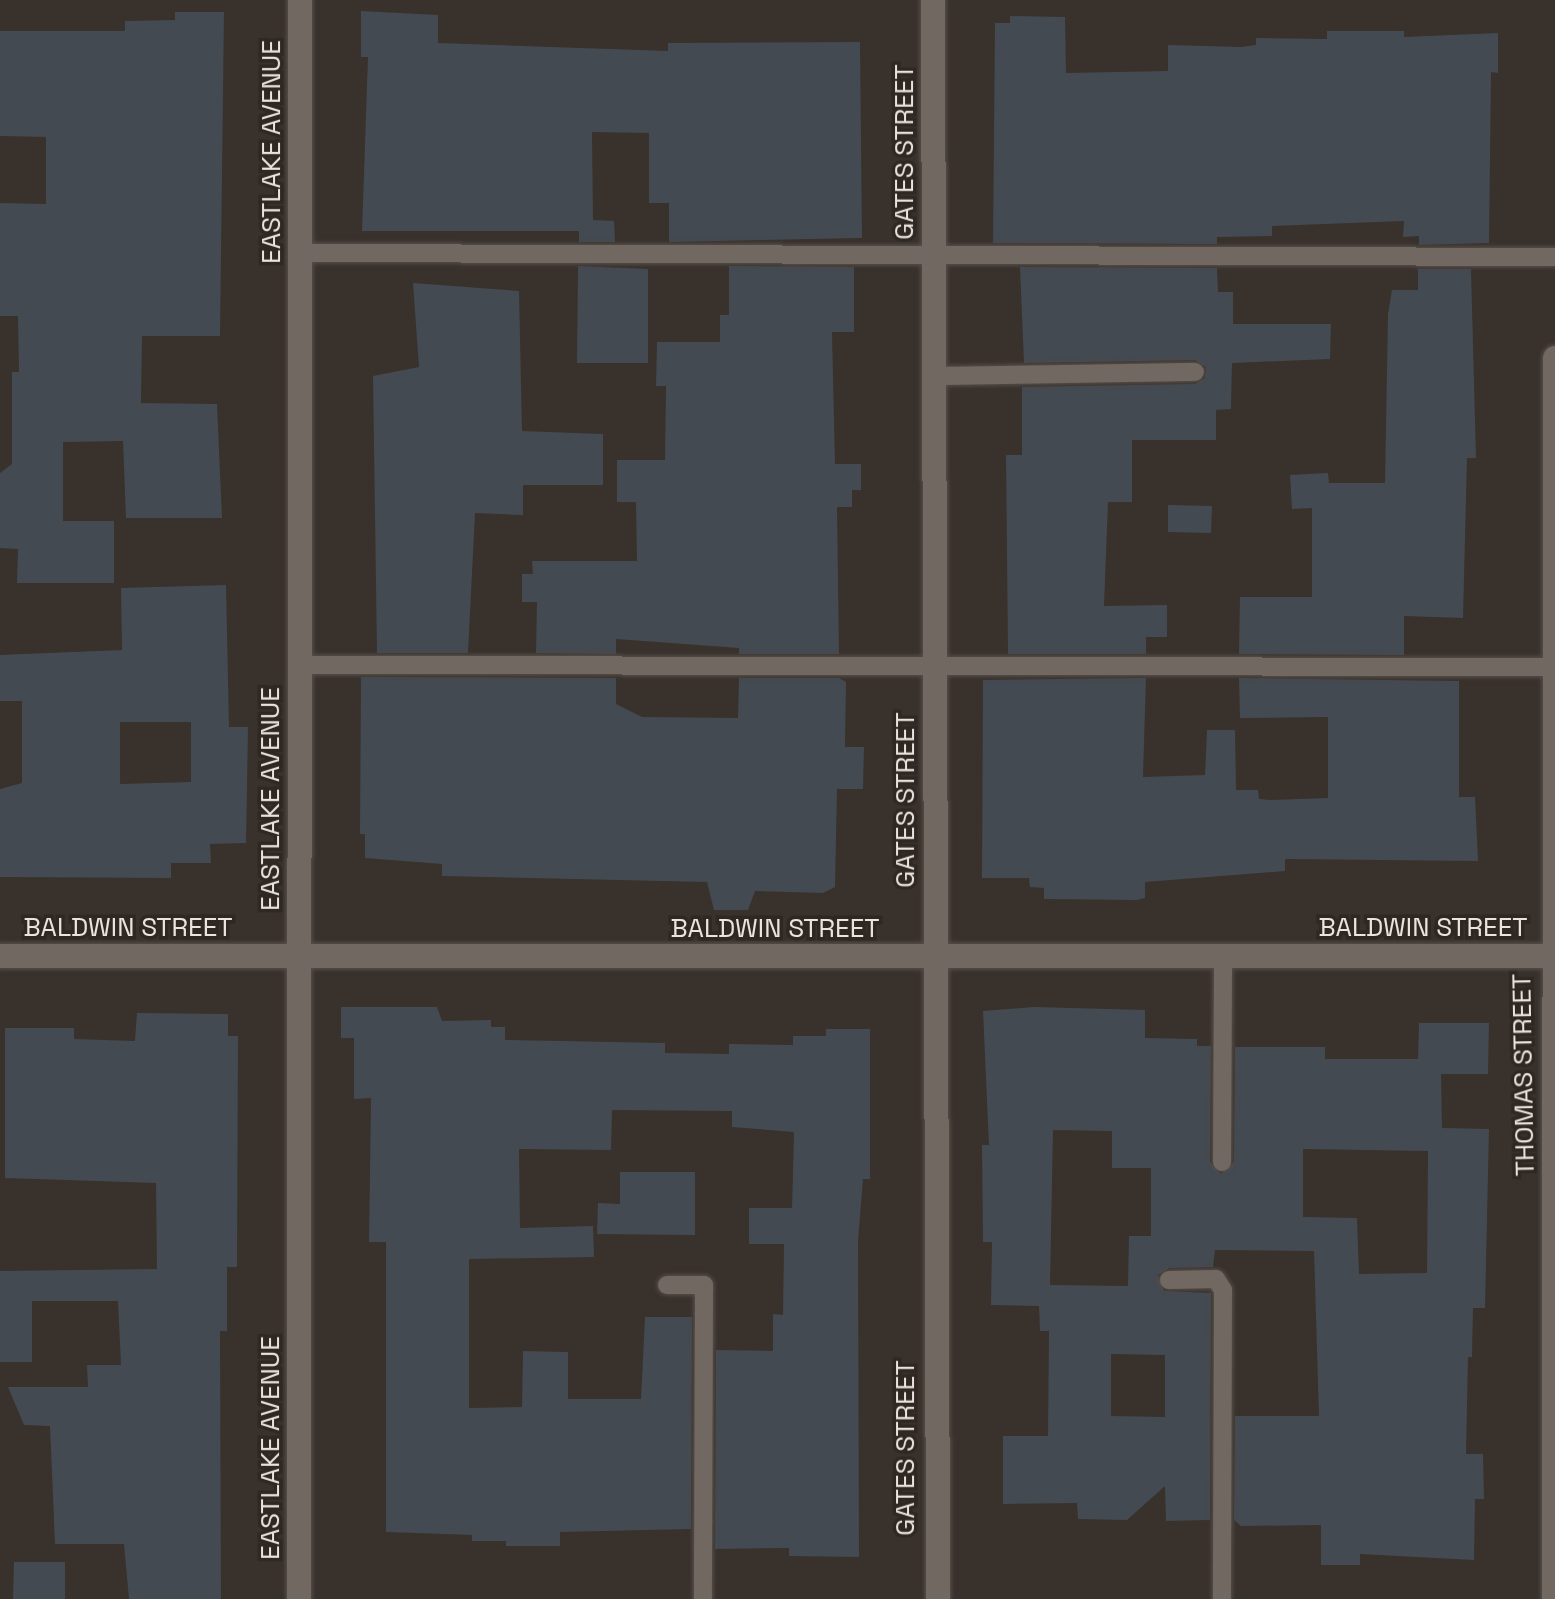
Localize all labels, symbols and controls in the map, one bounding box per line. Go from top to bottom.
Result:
street label: EASTLAKE AVENUE [256,40,288,264]
street label: GATES STREET [889,64,921,240]
street label: EASTLAKE AVENUE [255,687,287,911]
street label: GATES STREET [890,712,922,888]
street label: BALDWIN STREET [23,912,233,944]
street label: BALDWIN STREET [1318,912,1528,944]
street label: BALDWIN STREET [670,913,880,945]
street label: THOMAS STREET [1507,973,1541,1177]
street label: EASTLAKE AVENUE [255,1336,287,1560]
street label: GATES STREET [890,1360,922,1536]

